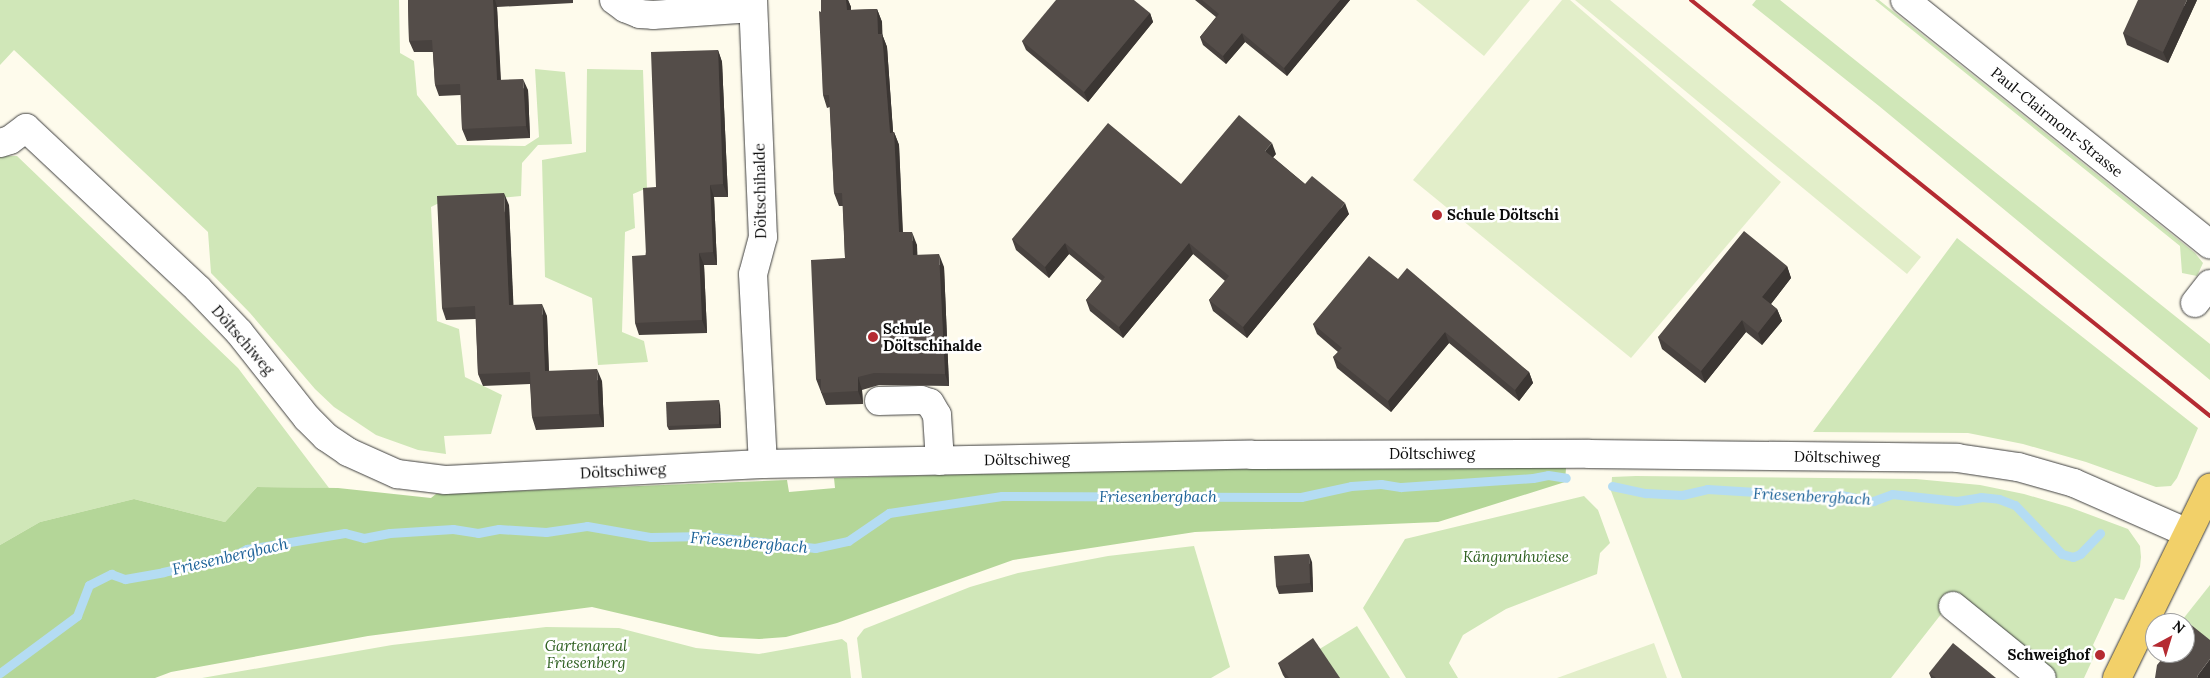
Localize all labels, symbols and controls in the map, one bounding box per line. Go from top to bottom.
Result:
street label: Paul-Clairmont-Strasse [1987,63,2127,181]
street label: Döltschihalde [750,143,770,239]
place label: Schule Döltschi [1447,206,1559,224]
marker: Schule Döltschi [1431,209,1443,221]
street label: Döltschiweg [208,302,278,378]
place label: Schule Döltschihalde [883,319,982,354]
marker: Schule Döltschihalde [867,331,879,343]
street label: Döltschiweg [1389,445,1475,463]
street label: Döltschiweg [1794,447,1880,467]
street label: Döltschiweg [984,449,1070,469]
street label: Döltschiweg [580,460,666,482]
water label: Friesenbergbach [1753,483,1871,509]
water label: Friesenbergbach [1099,486,1217,506]
water label: Friesenbergbach [689,527,809,557]
water label: Friesenbergbach [170,533,290,579]
park label: Känguruhwiese [1463,548,1569,566]
north arrow [2145,613,2195,663]
text: N [2169,617,2189,638]
park label: Gartenareal Friesenberg [545,636,627,671]
place label: Schweighof [2008,646,2090,664]
marker: Schweighof [2094,649,2106,661]

